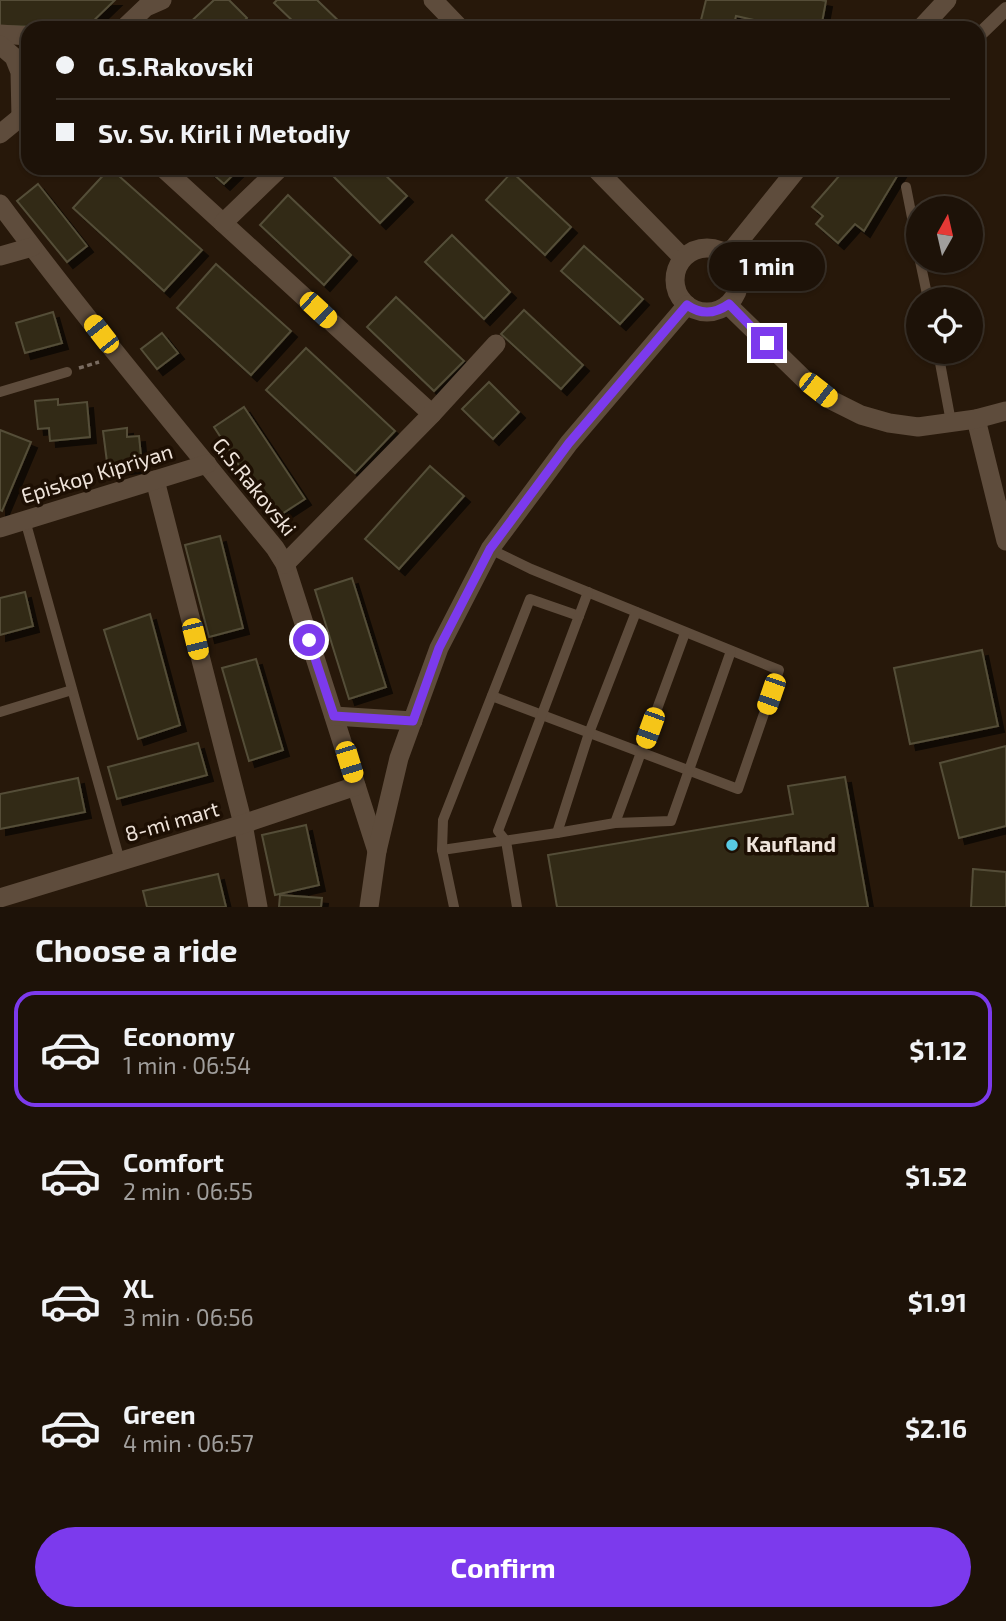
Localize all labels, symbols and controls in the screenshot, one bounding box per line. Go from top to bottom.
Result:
text: G.S.Rakovski [98,50,254,81]
text: Sv. Sv. Kiril i Metodiy [98,117,350,148]
north arrow [906,196,984,273]
map controls [906,196,983,364]
callout: 1 min [709,242,825,290]
text: 1 min [739,252,795,280]
button: locate [906,287,983,364]
car [296,288,341,332]
car [80,311,123,357]
route end [751,327,783,359]
car [795,369,842,411]
street label: G.S.Rakovski [208,432,302,540]
street label: Episkop Kipriyan [18,438,175,507]
car [180,616,211,662]
route start [293,624,325,656]
car [755,671,788,717]
car [633,705,668,751]
car [333,739,366,785]
street label: 8-mi mart [122,795,222,846]
place label: Kaufland [746,831,836,856]
marker: Kaufland [724,837,740,853]
text: Choose a ride [35,930,238,968]
icon: car [39,1018,102,1081]
text: Economy [123,1020,235,1051]
text: $1.12 [909,1034,967,1065]
text: 1 min · 06:54 [123,1051,251,1079]
icon: car [39,1144,102,1207]
text: Comfort [123,1146,224,1177]
text: $1.52 [905,1160,967,1191]
text: 2 min · 06:55 [123,1177,253,1205]
icon: car [39,1270,102,1333]
text: XL [123,1272,154,1303]
text: $1.91 [908,1286,967,1317]
text: 3 min · 06:56 [123,1303,254,1331]
icon: car [39,1396,102,1459]
text: Green [123,1398,196,1429]
text: $2.16 [905,1412,967,1443]
text: 4 min · 06:57 [123,1429,254,1457]
button: Confirm [35,1527,971,1607]

